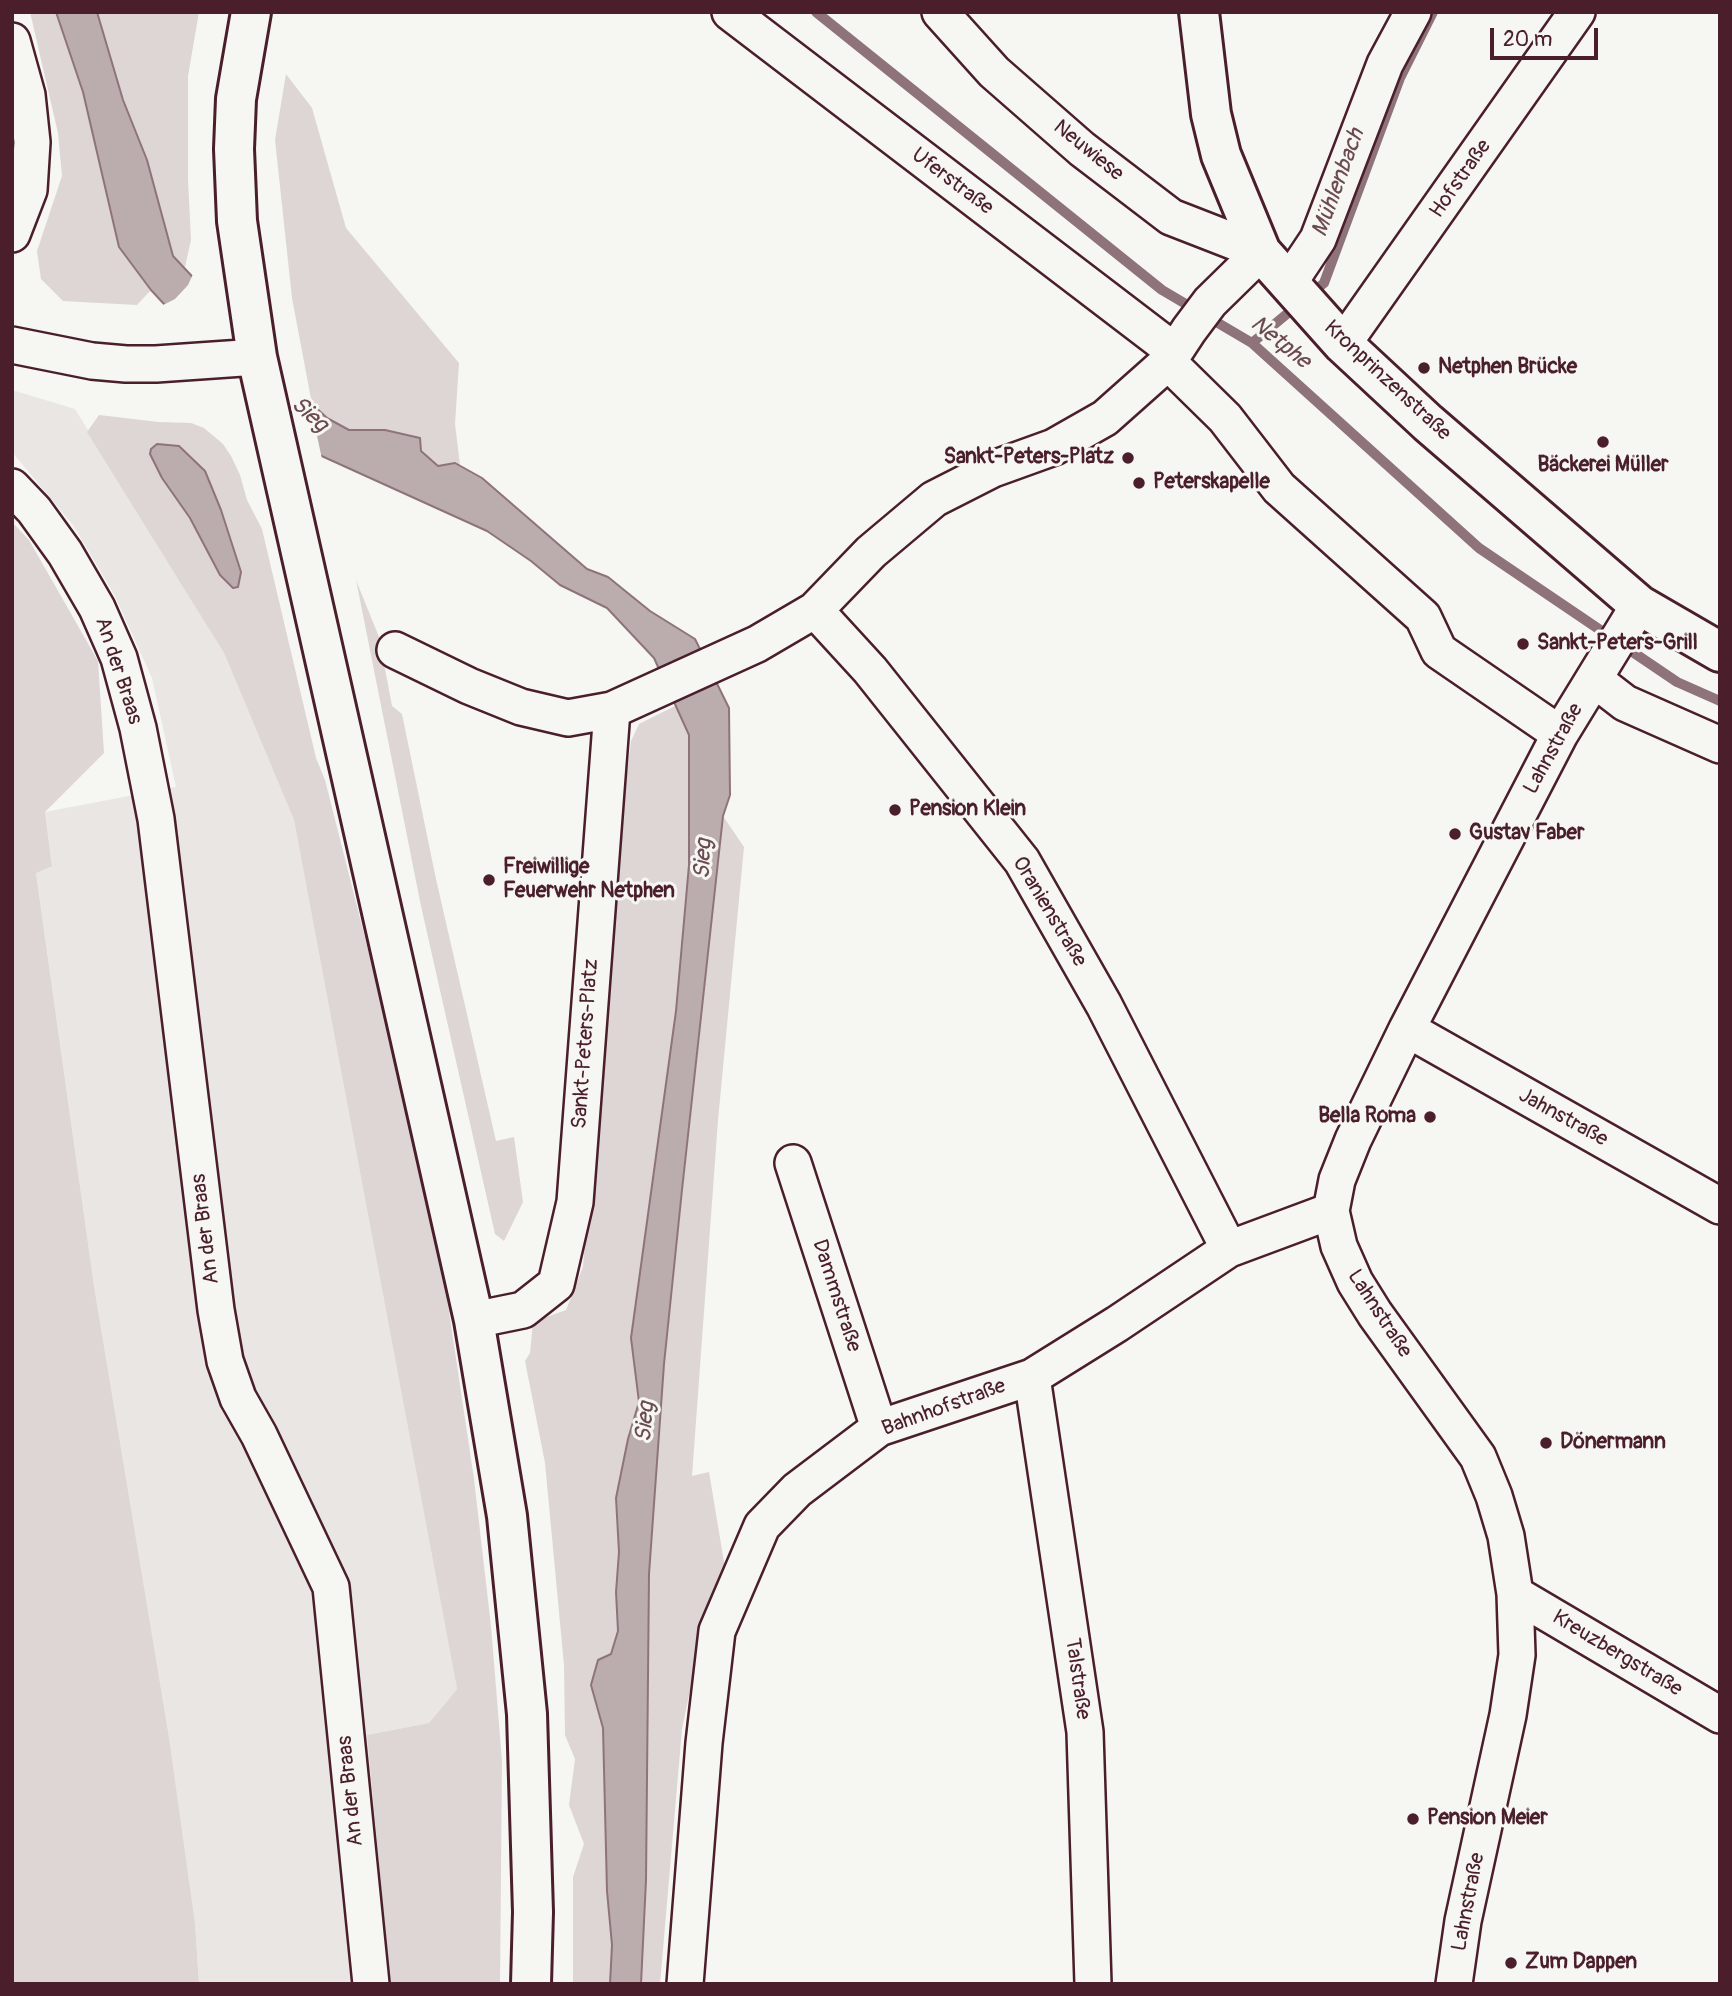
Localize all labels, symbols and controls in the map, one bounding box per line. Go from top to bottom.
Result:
scale bar [1494,14,1602,58]
text: 20 m [1503,26,1552,53]
street label: Neuwiese [1048,115,1128,187]
water label: Mühlenbach [1307,125,1371,241]
street label: Hofstraße [1425,135,1497,223]
street label: Uferstraße [906,143,998,221]
water label: Netphe [1244,311,1316,375]
street label: Kronprinzenstraße [1318,316,1456,446]
place label: Netphen Brücke [1438,355,1577,381]
marker: Netphen Brücke [1416,360,1432,376]
water label: Sieg [285,391,333,439]
marker: Bäckerei Müller [1595,434,1611,450]
place label: Sankt-Peters-Platz [944,445,1114,471]
marker: Sankt-Peters-Platz [1120,450,1136,466]
place label: Bäckerei Müller [1537,453,1669,479]
place label: Peterskapelle [1153,470,1270,496]
marker: Peterskapelle [1131,475,1147,491]
street label: An der Braas [89,614,147,728]
place label: Sankt-Peters-Grill [1537,631,1698,657]
marker: Sankt-Peters-Grill [1515,636,1531,652]
street label: Lahnstraße [1519,699,1589,799]
place label: Pension Klein [909,797,1026,823]
marker: Pension Klein [887,802,903,818]
place label: Gustav Faber [1469,821,1584,847]
marker: Gustav Faber [1447,826,1463,842]
water label: Sieg [689,838,719,880]
street label: Oranienstraße [1006,852,1092,972]
place label: Freiwillige Feuerwehr Netphen [503,855,675,905]
marker: Freiwillige Feuerwehr Netphen [481,872,497,888]
street label: Sankt-Peters-Platz [567,958,605,1130]
street label: Jahnstraße [1514,1083,1612,1153]
place label: Bella Roma [1318,1104,1416,1130]
marker: Bella Roma [1422,1109,1438,1125]
street label: An der Braas [187,1172,225,1286]
street label: Dammstraße [806,1237,866,1355]
street label: Lahnstraße [1341,1265,1417,1363]
street label: Bahnhofstraße [879,1374,1009,1442]
water label: Sieg [630,1401,662,1443]
place label: Dönermann [1560,1430,1666,1456]
marker: Dönermann [1538,1435,1554,1451]
street label: Kreuzbergstraße [1547,1605,1687,1703]
street label: Talstraße [1059,1637,1095,1721]
street label: An der Braas [333,1734,369,1848]
place label: Pension Meier [1427,1806,1548,1832]
marker: Pension Meier [1405,1811,1421,1827]
street label: Lahnstraße [1447,1851,1491,1953]
place label: Zum Dappen [1525,1950,1637,1976]
marker: Zum Dappen [1503,1955,1519,1971]

